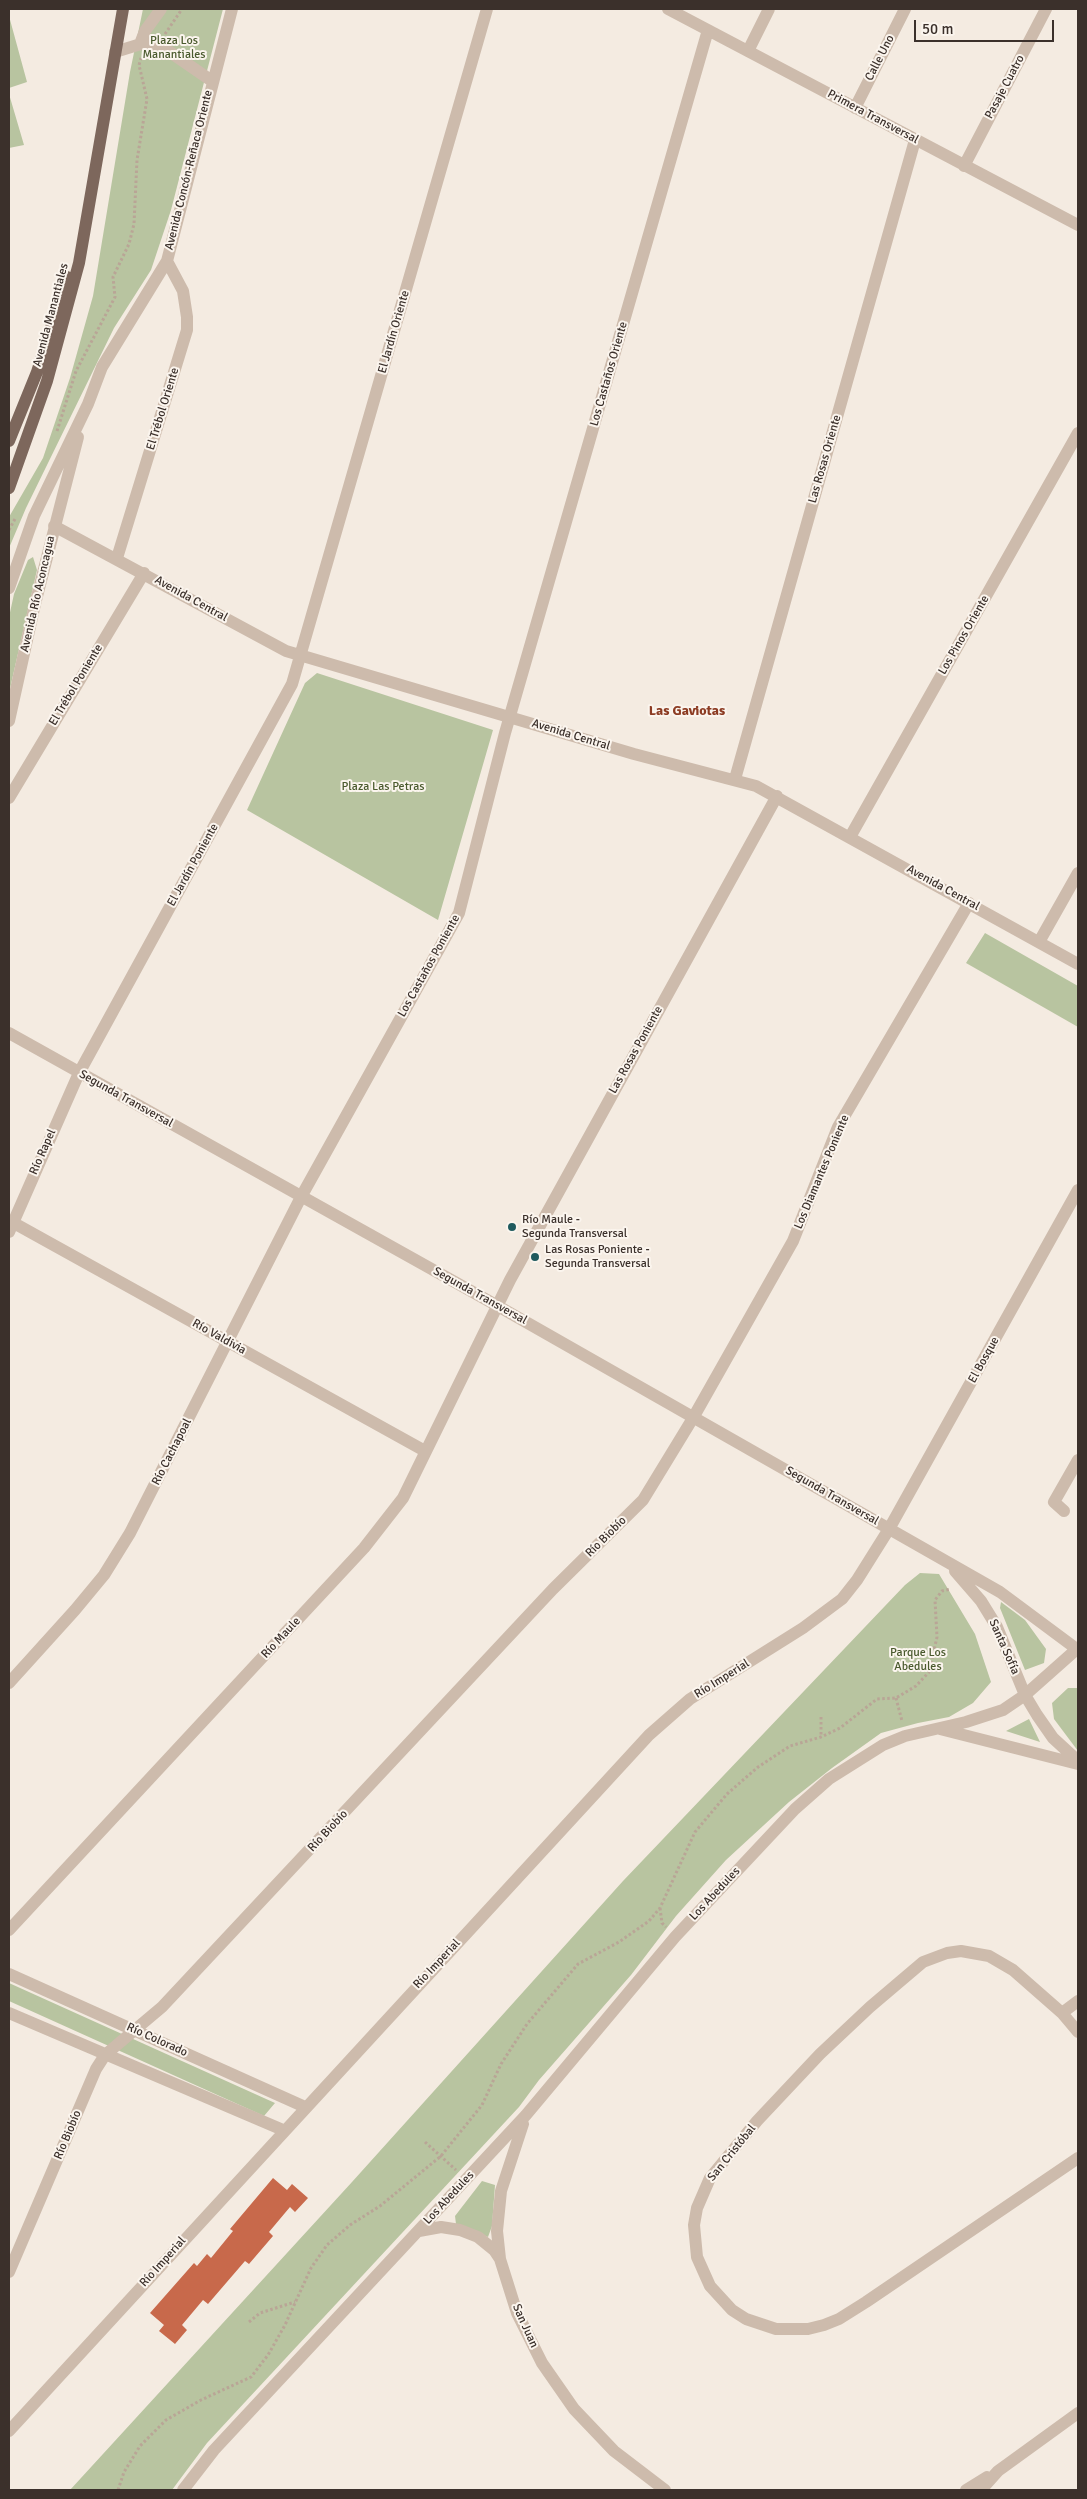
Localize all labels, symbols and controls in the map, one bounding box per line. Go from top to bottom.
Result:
scale bar [917,10,1057,42]
text: 50 m [922,20,953,38]
street label: Calle Uno [862,33,898,83]
park label: Plaza Los Manantiales [142,34,206,62]
street label: Pasaje Cuatro [982,53,1028,121]
street label: Primera Transversal [825,87,921,147]
street label: Avenida Concón-Reñaca Oriente [162,89,216,251]
street label: Avenida Manantiales [30,262,72,368]
street label: El Jardín Oriente [375,289,413,375]
street label: Los Castaños Oriente [587,320,631,428]
street label: El Trébol Oriente [144,366,182,452]
street label: Las Rosas Oriente [806,413,844,505]
street label: Avenida Río Aconcagua [18,534,58,654]
street label: Avenida Central [152,573,230,625]
street label: Los Pinos Oriente [935,593,993,677]
street label: El Trébol Poniente [46,642,106,728]
district label: Las Gaviotas [649,703,725,719]
street label: Avenida Central [530,716,612,754]
park label: Plaza Las Petras [342,780,424,794]
street label: El Jardín Poniente [164,821,222,909]
street label: Avenida Central [904,862,982,914]
street label: Los Castaños Poniente [395,912,463,1020]
street label: Las Rosas Poniente [606,1004,666,1096]
street label: Segunda Transversal [76,1067,176,1131]
street label: Los Diamantes Poniente [791,1113,853,1231]
street label: Río Rapel [27,1127,59,1177]
place label: Río Maule - Segunda Transversal [522,1213,627,1241]
marker: Río Maule - Segunda Transversal [506,1221,518,1233]
place label: Las Rosas Poniente - Segunda Transversal [545,1243,650,1271]
marker: Las Rosas Poniente - Segunda Transversal [529,1251,541,1263]
street label: Segunda Transversal [430,1264,530,1328]
street label: Río Valdivia [190,1316,248,1358]
street label: El Bosque [965,1334,1003,1386]
street label: Río Cachapoal [149,1416,195,1488]
street label: Segunda Transversal [783,1463,881,1529]
street label: Río Biobío [583,1514,629,1560]
street label: Río Maule [258,1614,304,1662]
street label: Santa Sofía [985,1617,1023,1677]
park label: Parque Los Abedules [890,1646,946,1674]
street label: Río Imperial [692,1656,752,1702]
street label: Río Biobío [305,1807,351,1855]
street label: Los Abedules [687,1864,743,1924]
street label: Río Imperial [410,1936,464,1992]
street label: Río Colorado [124,2020,190,2060]
street label: Río Biobío [51,2108,85,2162]
street label: San Cristóbal [705,2122,759,2184]
street label: Los Abedules [421,2168,477,2228]
street label: Río Imperial [137,2234,189,2290]
street label: San Juan [509,2302,541,2350]

